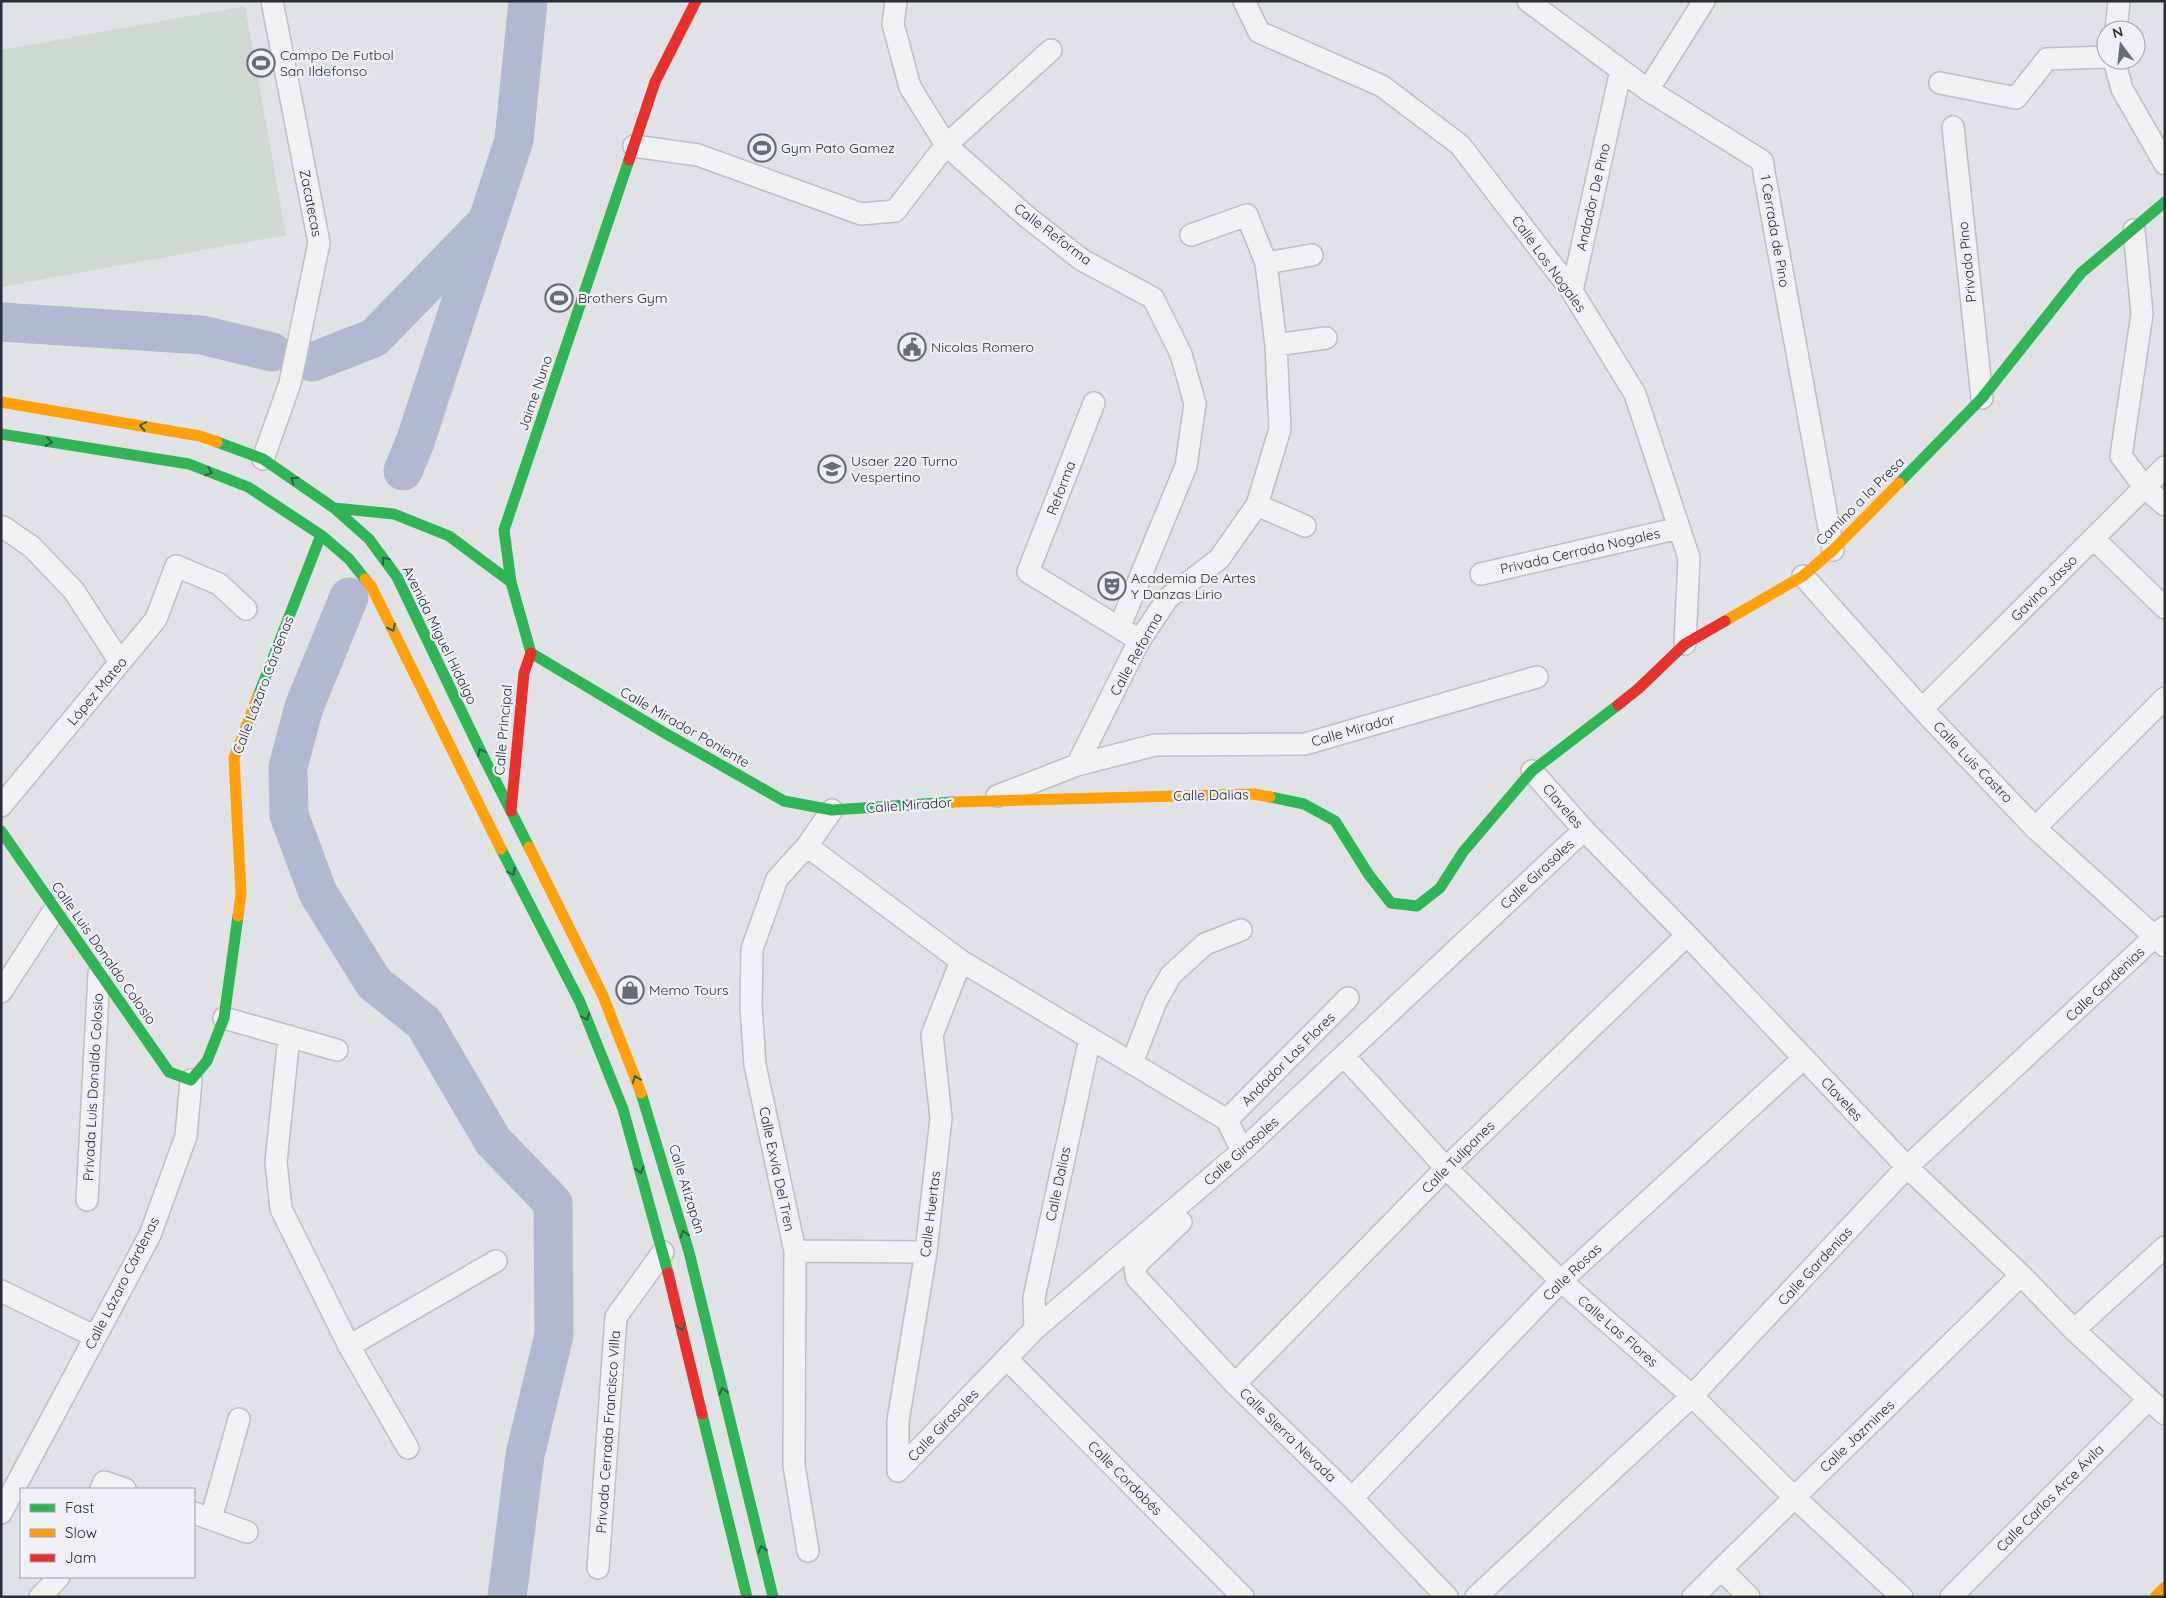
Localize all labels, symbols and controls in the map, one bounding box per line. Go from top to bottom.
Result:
north arrow [2096,20,2146,70]
text: N [2110,22,2125,42]
place label: Campo De Futbol San Ildefonso [280,46,394,80]
sports icon: Campo De Futbol San Ildefonso [246,48,276,78]
sports icon: Gym Pato Gamez [747,133,777,163]
place label: Gym Pato Gamez [781,139,895,157]
street label: Andador De Pino [1572,141,1614,253]
street label: Zacatecas [296,168,326,238]
street label: 1 Cerrada de Pino [1756,173,1794,289]
street label: Calle Reforma [1011,199,1095,269]
street label: Calle Los Nogales [1508,212,1590,316]
street label: Privada Pino [1954,221,1980,303]
sports icon: Brothers Gym [544,283,574,313]
place label: Brothers Gym [578,289,668,307]
public building icon: Nicolas Romero [897,332,927,362]
place label: Nicolas Romero [931,338,1034,356]
street label: Jaime Nuno [514,353,556,433]
one-way arrow [138,422,147,432]
one-way arrow [45,436,54,446]
place label: Usaer 220 Turno Vespertino [851,452,958,486]
street label: Camino a la Presa [1812,453,1908,549]
school or university icon: Usaer 220 Turno Vespertino [817,454,847,484]
street label: Reforma [1042,458,1080,518]
one-way arrow [204,466,212,476]
one-way arrow [290,477,300,486]
street label: Privada Cerrada Nogales [1498,524,1662,578]
street label: Gavino Jasso [2007,551,2081,625]
one-way arrow [382,556,391,566]
street label: Avenida Miguel Hidalgo [399,563,481,707]
place label: Academia De Artes Y Danzas Lirio [1131,569,1256,603]
theatre icon: Academia De Artes Y Danzas Lirio [1097,571,1127,601]
street label: Calle Reforma [1106,609,1166,699]
street label: Calle Lázaro Cárdenas [228,613,298,757]
one-way arrow [386,623,396,632]
street label: López Mateo [63,653,131,729]
street label: Calle Mirador Poniente [617,683,753,771]
street label: Calle Principal [490,684,516,776]
street label: Calle Mirador [1309,709,1398,751]
street label: Calle Luis Castro [1929,717,2017,807]
one-way arrow [477,748,487,757]
street label: Claveles [1539,780,1587,832]
street label: Calle Dalias [1173,785,1249,805]
street label: Calle Mirador [865,793,953,817]
street label: Calle Girasoles [1496,835,1578,913]
one-way arrow [506,867,516,876]
street label: Calle Luis Donaldo Colosio [48,878,160,1028]
street label: Calle Gardenias [2062,943,2148,1025]
shop icon: Memo Tours [615,975,645,1005]
place label: Memo Tours [649,981,729,999]
street label: Privada Luis Donaldo Colosio [79,992,107,1182]
street label: Andador Las Flores [1237,1008,1339,1110]
one-way arrow [580,1012,590,1020]
street label: Claveles [1817,1073,1867,1125]
one-way arrow [631,1075,642,1084]
street label: Calle Exvía Del Tren [755,1105,799,1233]
street label: Calle Girasoles [1200,1113,1282,1189]
street label: Calle Tulipanes [1418,1117,1498,1197]
street label: Calle Atizapán [665,1142,709,1236]
street label: Calle Dalias [1041,1145,1075,1223]
one-way arrow [634,1165,645,1174]
street label: Calle Huertas [916,1170,944,1258]
street label: Calle Lázaro Cárdenas [81,1214,163,1352]
street label: Calle Gardenias [1774,1223,1856,1309]
one-way arrow [680,1230,690,1238]
street label: Calle Rosas [1539,1239,1605,1305]
street label: Calle Las Flores [1574,1291,1662,1371]
one-way arrow [675,1322,686,1331]
street label: Privada Cerrada Francisco Villa [592,1330,624,1534]
street label: Calle Sierra Nevada [1236,1384,1340,1486]
street label: Calle Girasoles [904,1385,982,1465]
one-way arrow [718,1387,729,1396]
street label: Calle Jazmines [1816,1396,1898,1476]
street label: Calle Cordobés [1084,1437,1166,1519]
street label: Calle Carlos Arce Ávila [1992,1440,2108,1556]
legend [20,1488,195,1578]
text: Fast [65,1498,94,1517]
text: Slow [65,1523,97,1542]
one-way arrow [757,1546,767,1554]
text: Jam [65,1548,96,1567]

